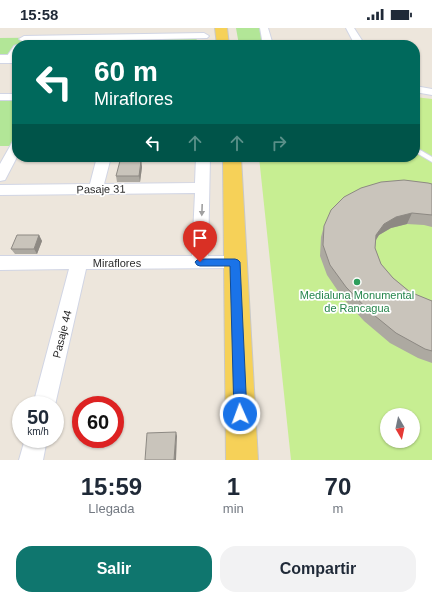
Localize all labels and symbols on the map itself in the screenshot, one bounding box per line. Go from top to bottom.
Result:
street label: Pasaje 31 [76,183,126,195]
one-way arrow [199,204,205,217]
pin [183,221,217,262]
street label: Miraflores [93,257,142,269]
marker: Medialuna Monumental de Rancagua [352,277,362,287]
place label: Medialuna Monumental de Rancagua [300,289,414,314]
street label: Pasaje 44 [50,309,74,359]
position arrow [219,393,261,435]
speed limit sign: 60 [72,396,124,448]
north arrow [380,408,420,448]

